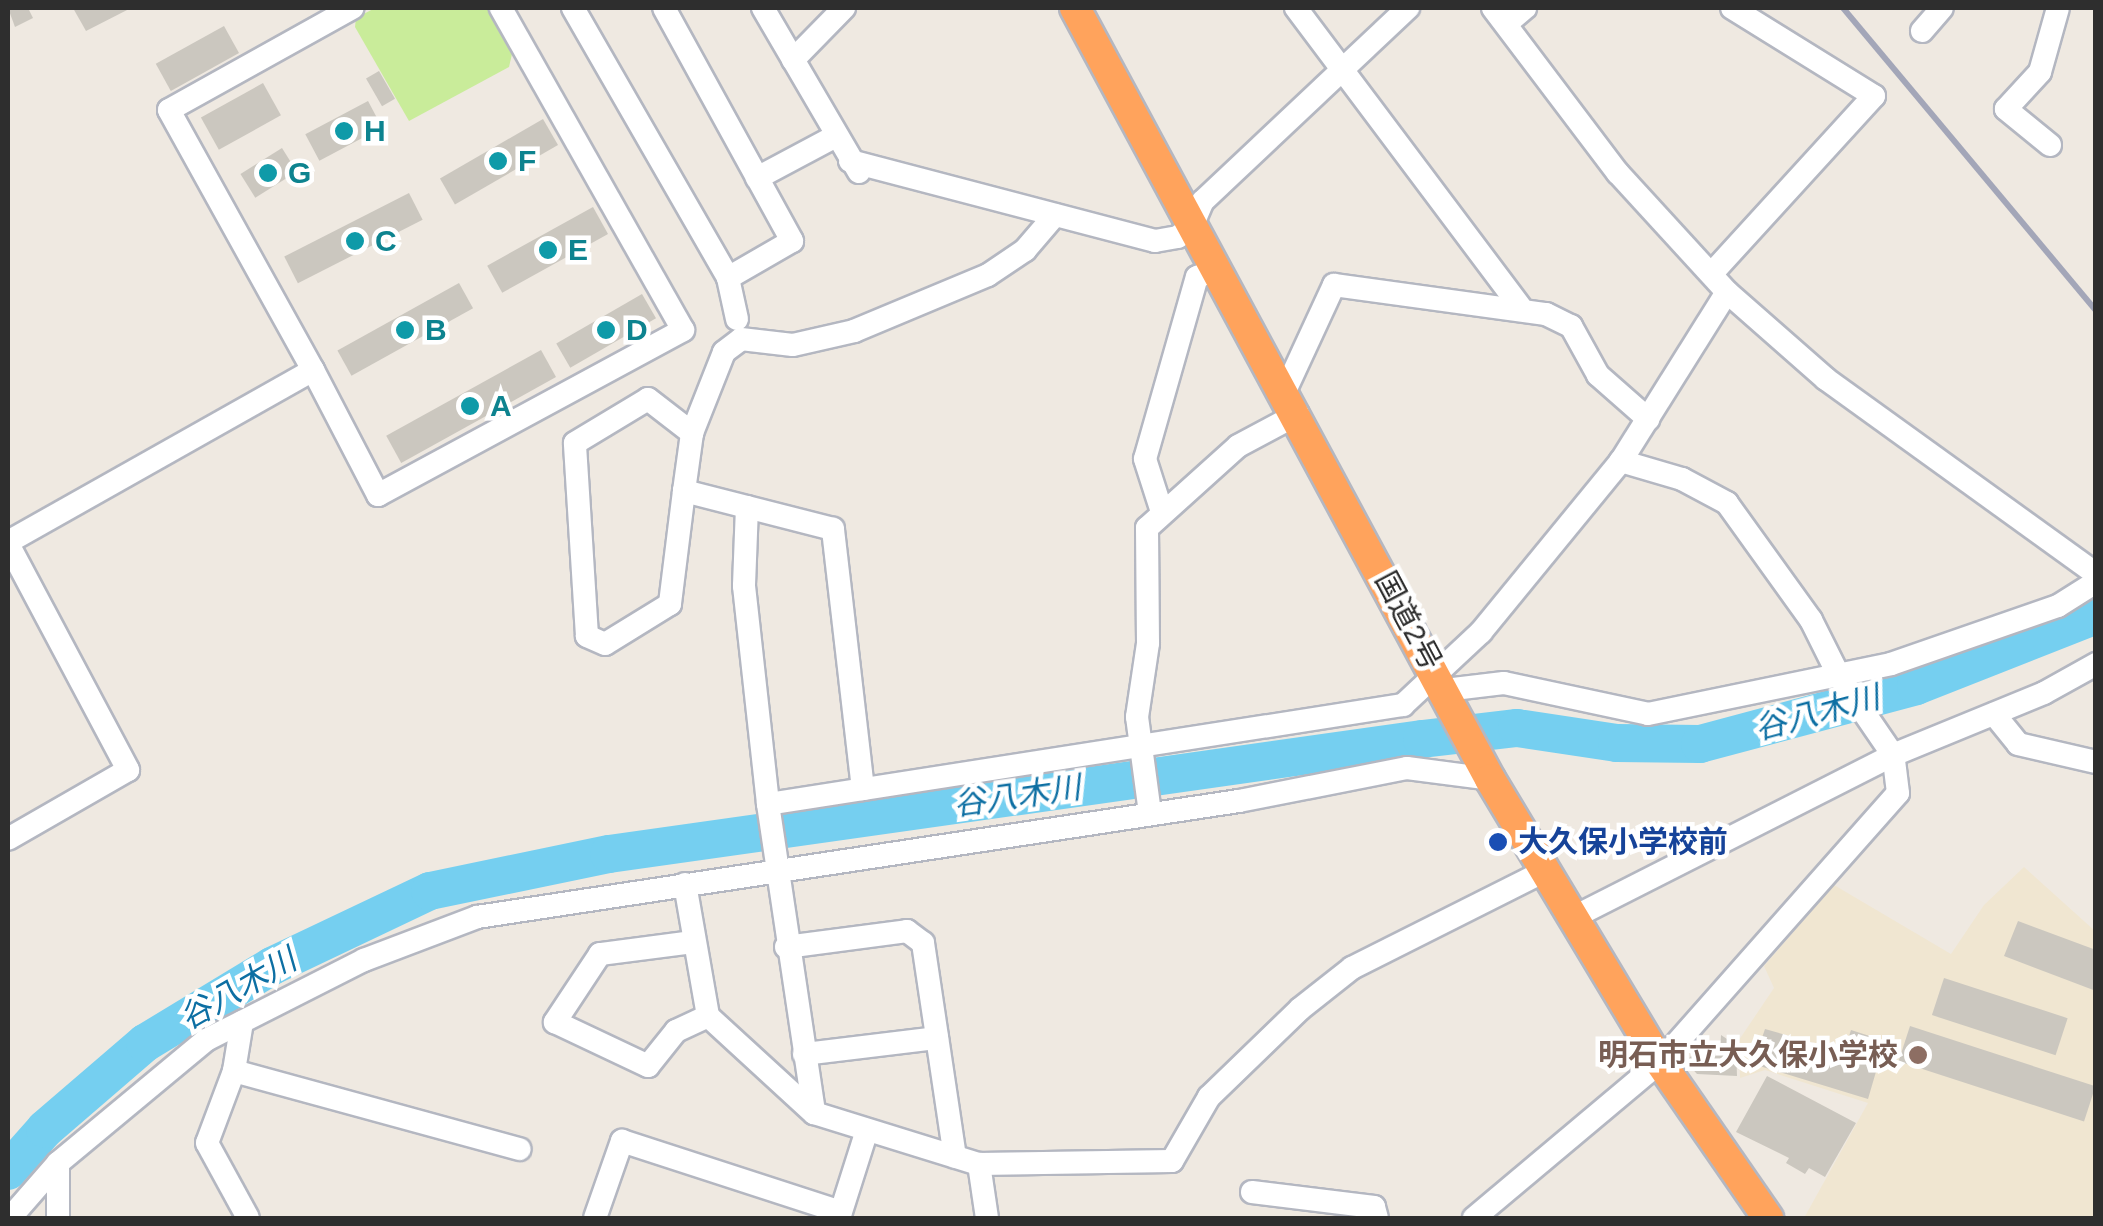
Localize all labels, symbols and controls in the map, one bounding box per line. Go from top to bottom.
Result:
place label: H [364,113,386,149]
marker: H [333,120,355,142]
place label: F [518,143,536,179]
marker: F [487,150,509,172]
place label: G [288,155,311,191]
marker: G [257,162,279,184]
place label: C [375,223,397,259]
marker: C [344,230,366,252]
place label: E [568,232,588,268]
marker: E [537,239,559,261]
place label: B [425,312,447,348]
place label: D [626,312,648,348]
marker: B [394,319,416,341]
marker: D [595,319,617,341]
place label: A [490,388,512,424]
marker: A [459,395,481,417]
street label: 国道2号 [1367,565,1449,677]
water label: 谷八木川 [1750,678,1884,748]
water label: 谷八木川 [951,768,1083,824]
place label: 大久保小学校前 [1518,824,1728,860]
marker: 大久保小学校前 [1487,831,1509,853]
water label: 谷八木川 [173,940,303,1038]
place label: 明石市立大久保小学校 [1598,1037,1898,1073]
marker: 明石市立大久保小学校 [1907,1044,1929,1066]

